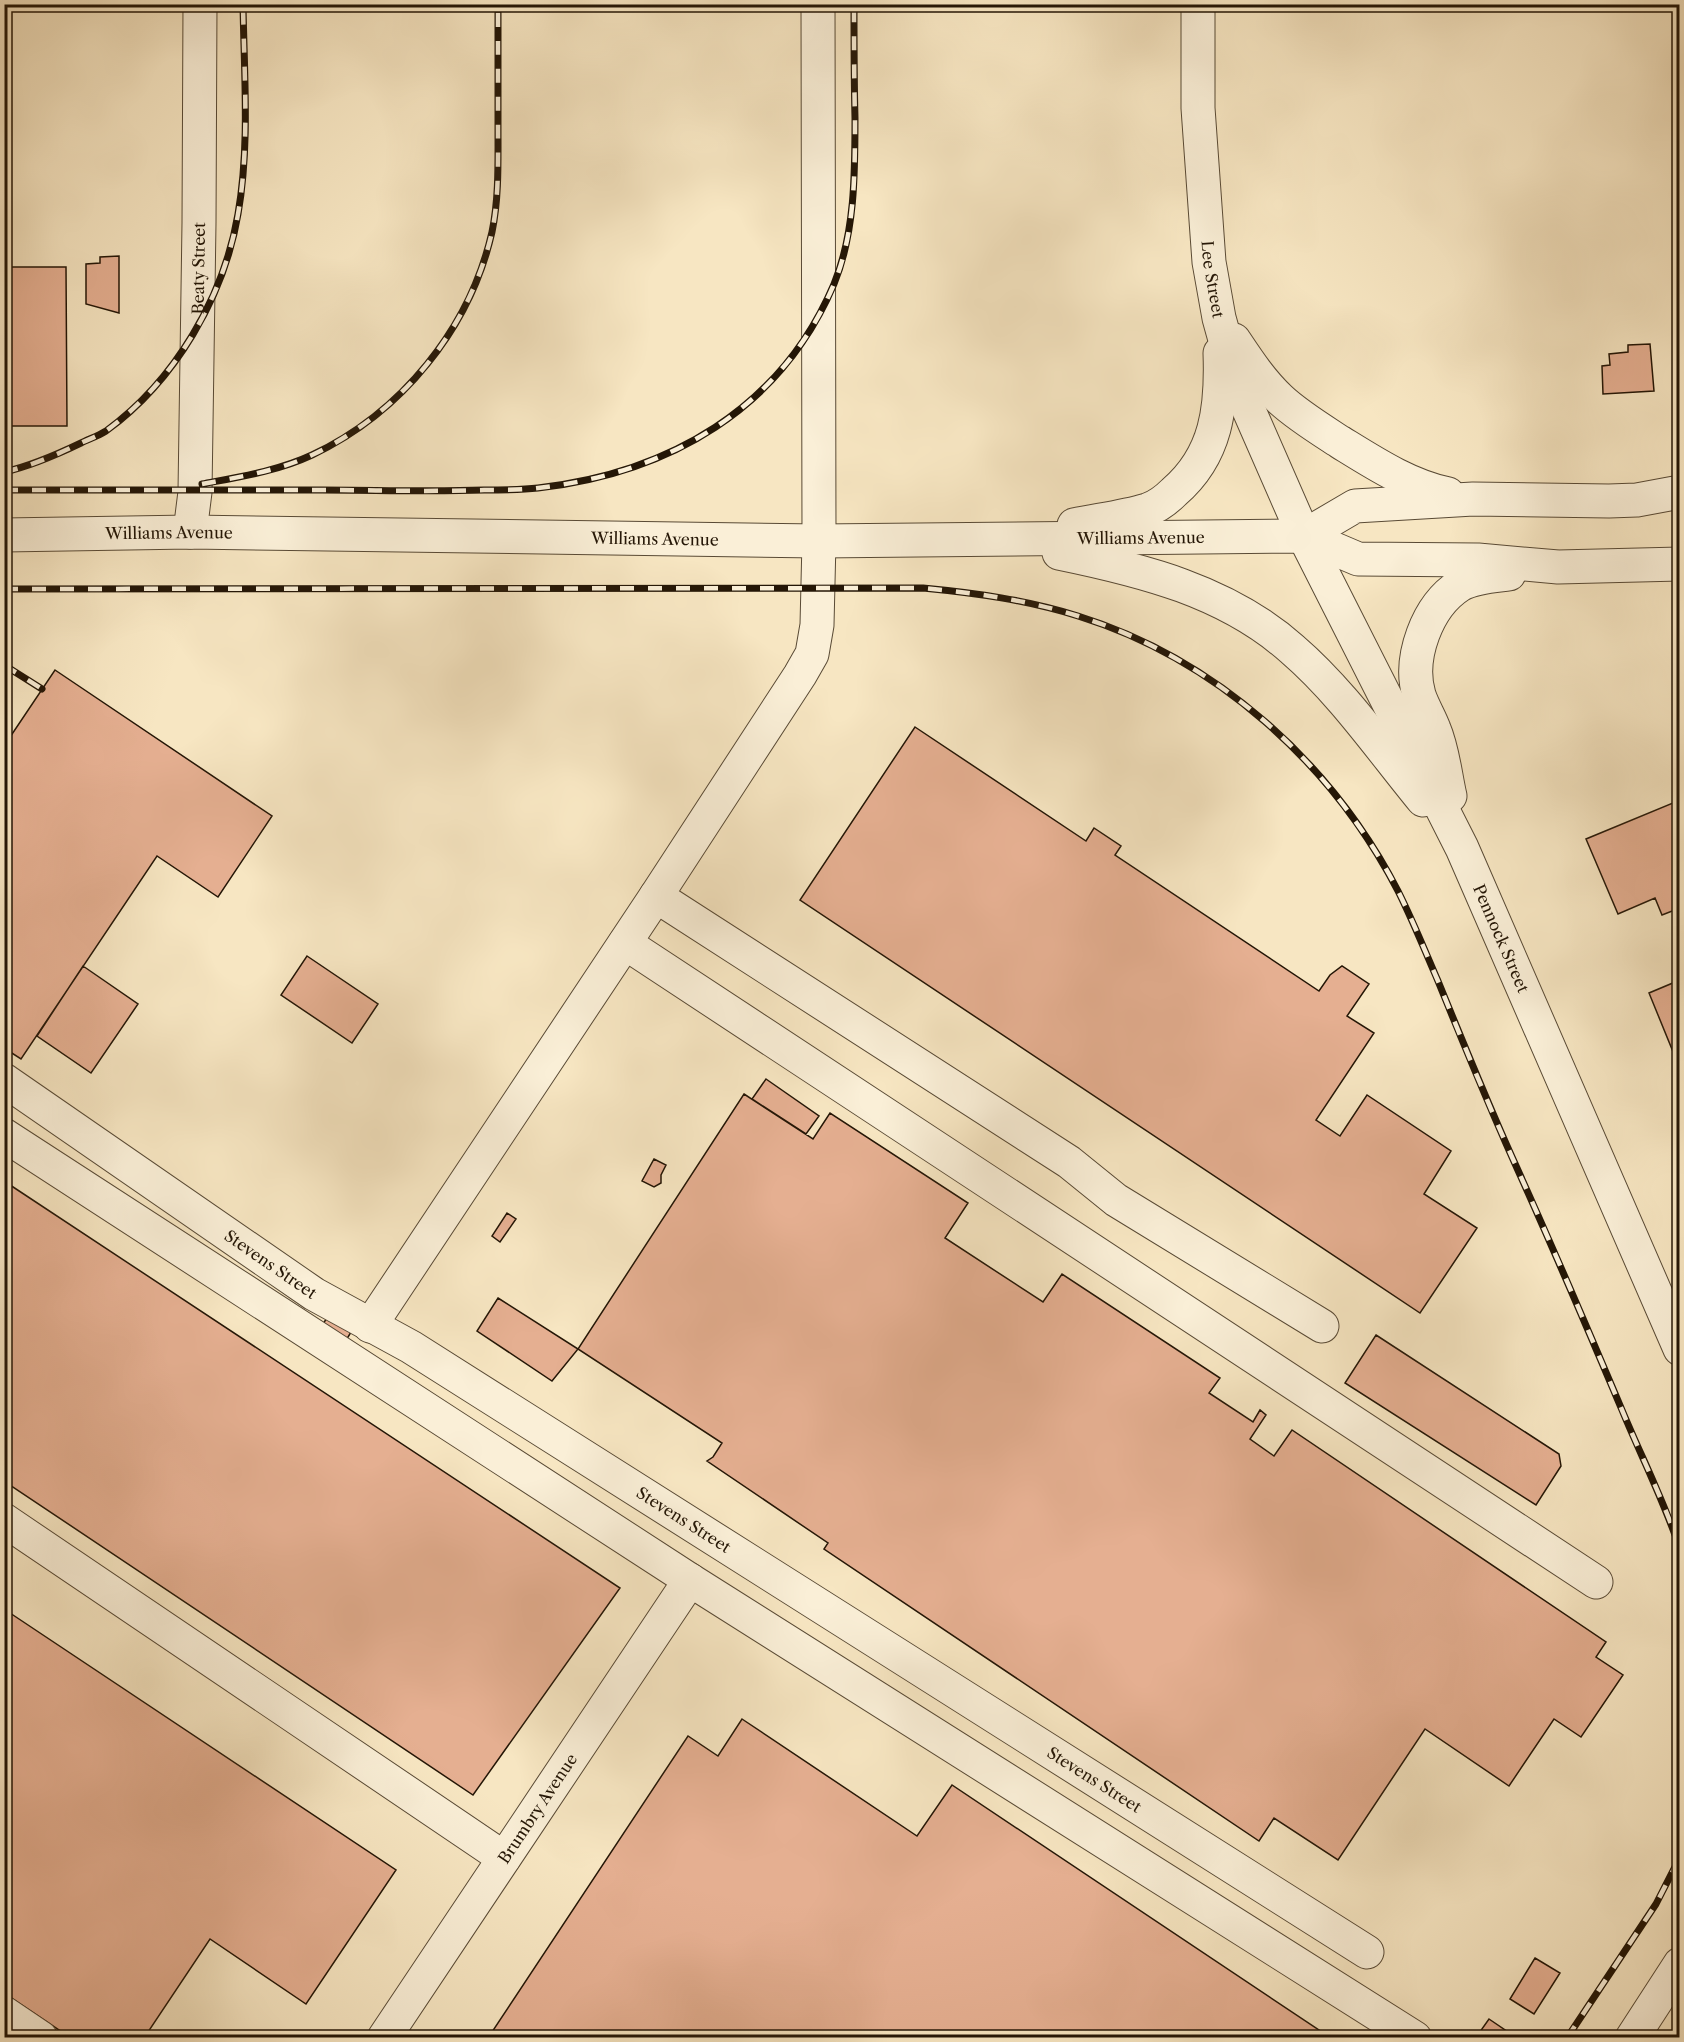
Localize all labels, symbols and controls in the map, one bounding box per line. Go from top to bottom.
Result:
street label: Beaty Street [188,222,209,315]
street label: Lee Street [1197,240,1229,320]
street label: Williams Avenue [104,522,233,543]
street label: Williams Avenue [1076,527,1205,548]
street label: Williams Avenue [590,528,719,550]
street label: Pennock Street [1469,881,1534,996]
street label: Stevens Street [221,1225,321,1303]
street label: Stevens Street [633,1482,735,1557]
street label: Stevens Street [1044,1742,1146,1817]
street label: Brumbry Avenue [493,1750,581,1867]

